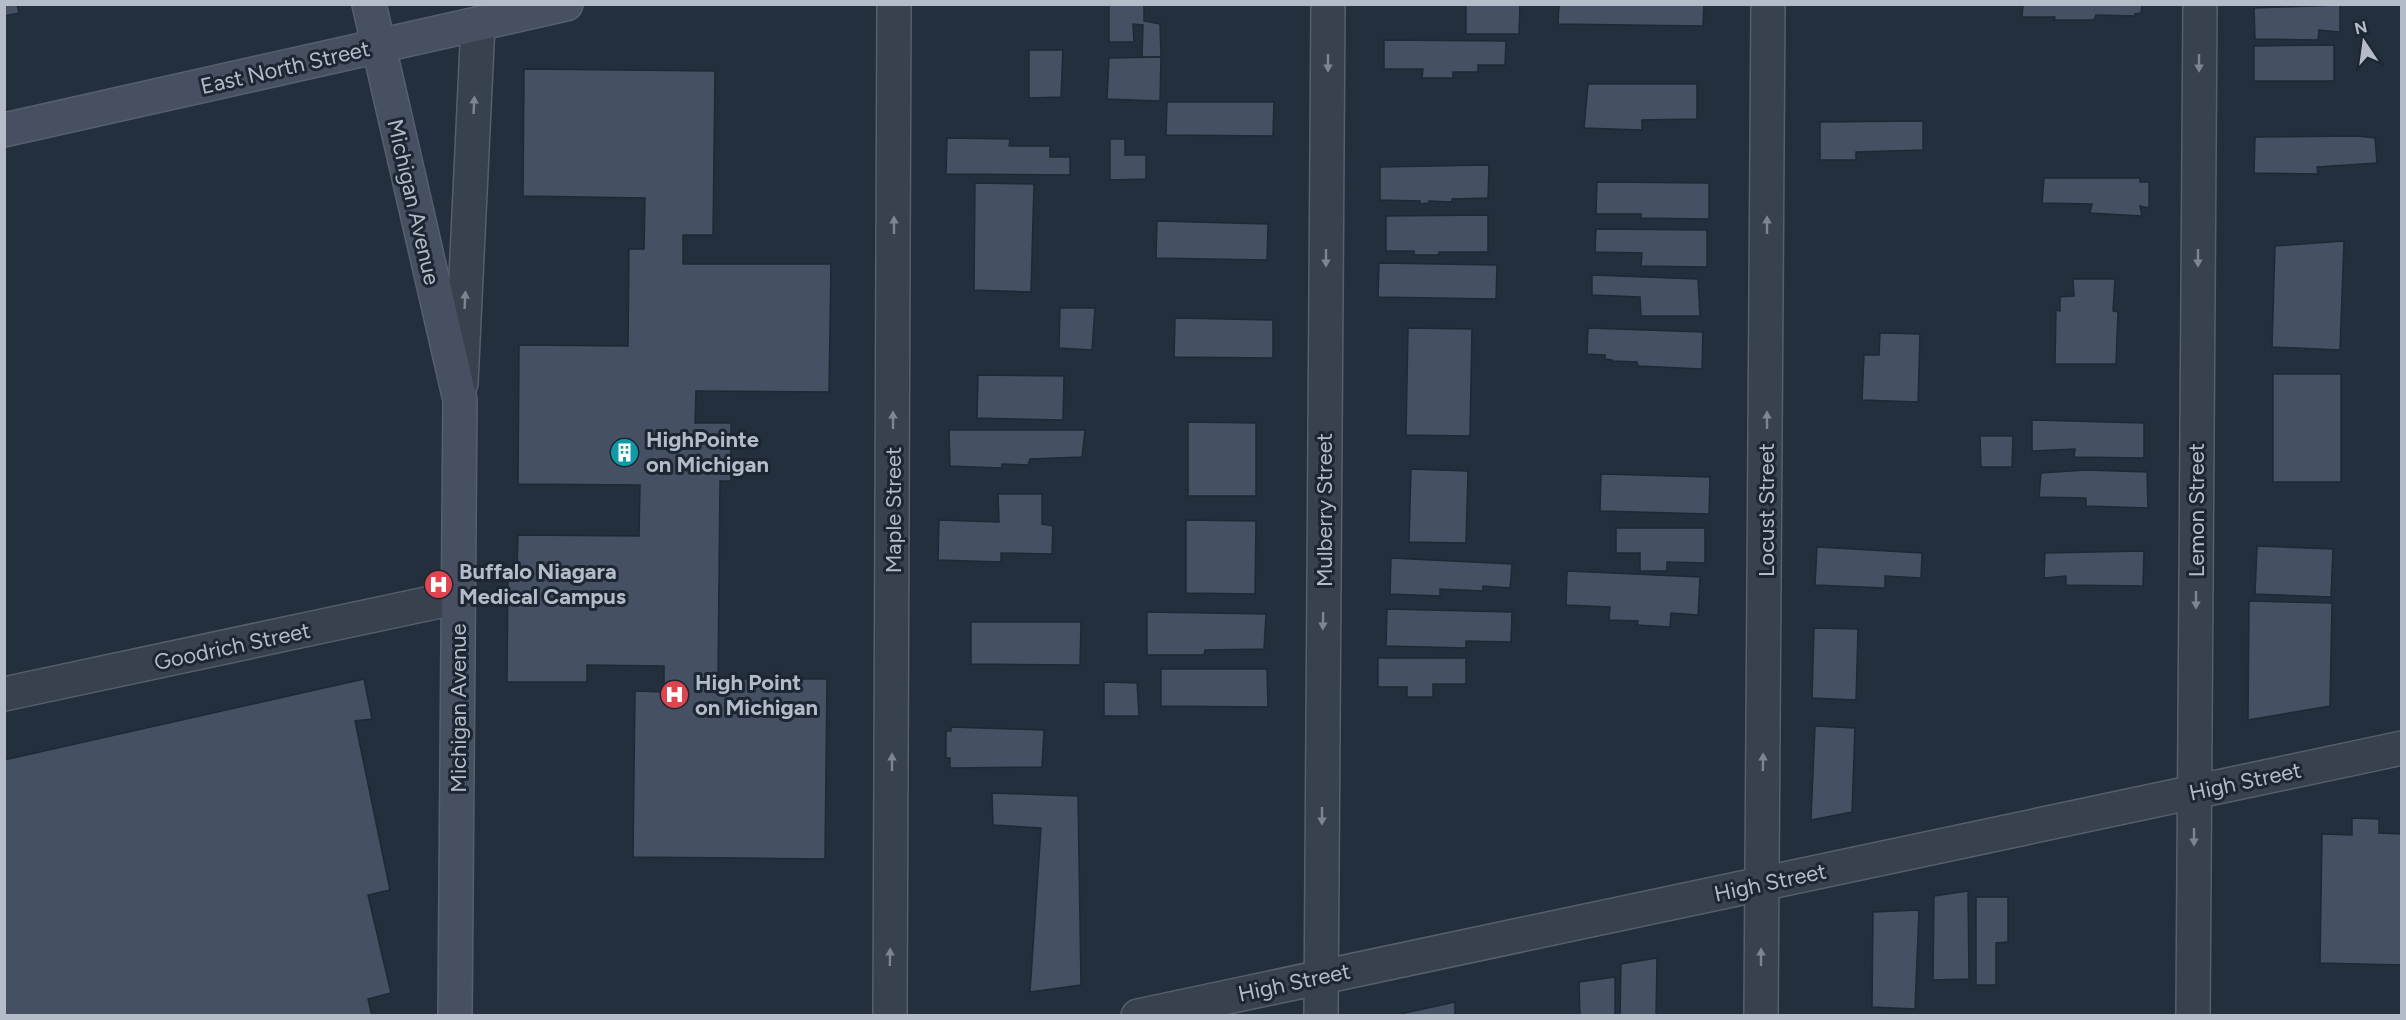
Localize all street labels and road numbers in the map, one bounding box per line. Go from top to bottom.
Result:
street label: East North Street [198,35,372,100]
street label: Michigan Avenue [381,117,446,288]
street label: Mulberry Street [1311,433,1338,587]
street label: Locust Street [1753,443,1780,577]
street label: Lemon Street [2183,443,2210,577]
street label: Maple Street [880,447,907,573]
street label: Goodrich Street [152,617,313,676]
street label: Michigan Avenue [445,623,472,793]
street label: High Street [2187,756,2304,807]
street label: High Street [1712,857,1829,908]
street label: High Street [1236,957,1353,1008]

